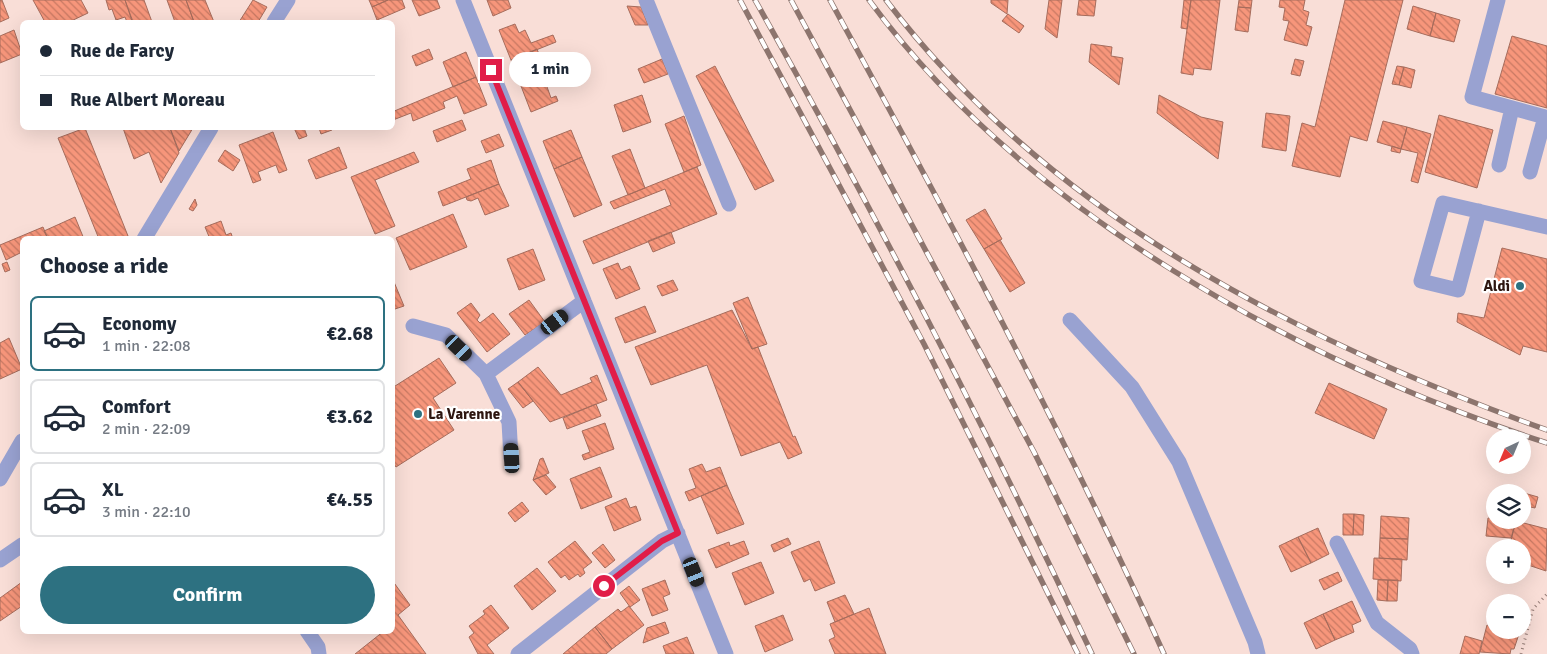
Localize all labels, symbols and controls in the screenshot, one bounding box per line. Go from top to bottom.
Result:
text: Rue de Farcy [70,39,174,63]
callout: 1 min [508,52,591,88]
route end [480,59,502,81]
text: 1 min [531,59,569,79]
text: Rue Albert Moreau [70,88,225,112]
text: Choose a ride [40,252,168,279]
place label: Aldi [1483,277,1510,295]
marker: Aldi [1514,280,1526,292]
car [538,307,571,337]
icon: car [42,311,87,356]
text: Economy [102,312,176,336]
text: €2.68 [327,322,373,346]
car [442,332,475,364]
text: 1 min · 22:08 [102,336,191,356]
icon: car [42,394,87,439]
text: Comfort [102,395,171,419]
text: €3.62 [327,405,373,429]
place label: La Varenne [428,405,500,423]
marker: La Varenne [412,408,424,420]
text: 2 min · 22:09 [102,419,191,439]
north arrow [1486,429,1531,474]
map controls [1486,429,1531,639]
car [503,443,520,473]
icon: car [42,477,87,522]
text: XL [102,478,124,502]
button: layers [1486,484,1531,529]
text: €4.55 [327,488,373,512]
text: 3 min · 22:10 [102,502,191,522]
button: + [1486,539,1531,584]
car [681,555,706,589]
button: Confirm [40,566,375,624]
route start [593,575,615,597]
button: − [1486,594,1531,639]

